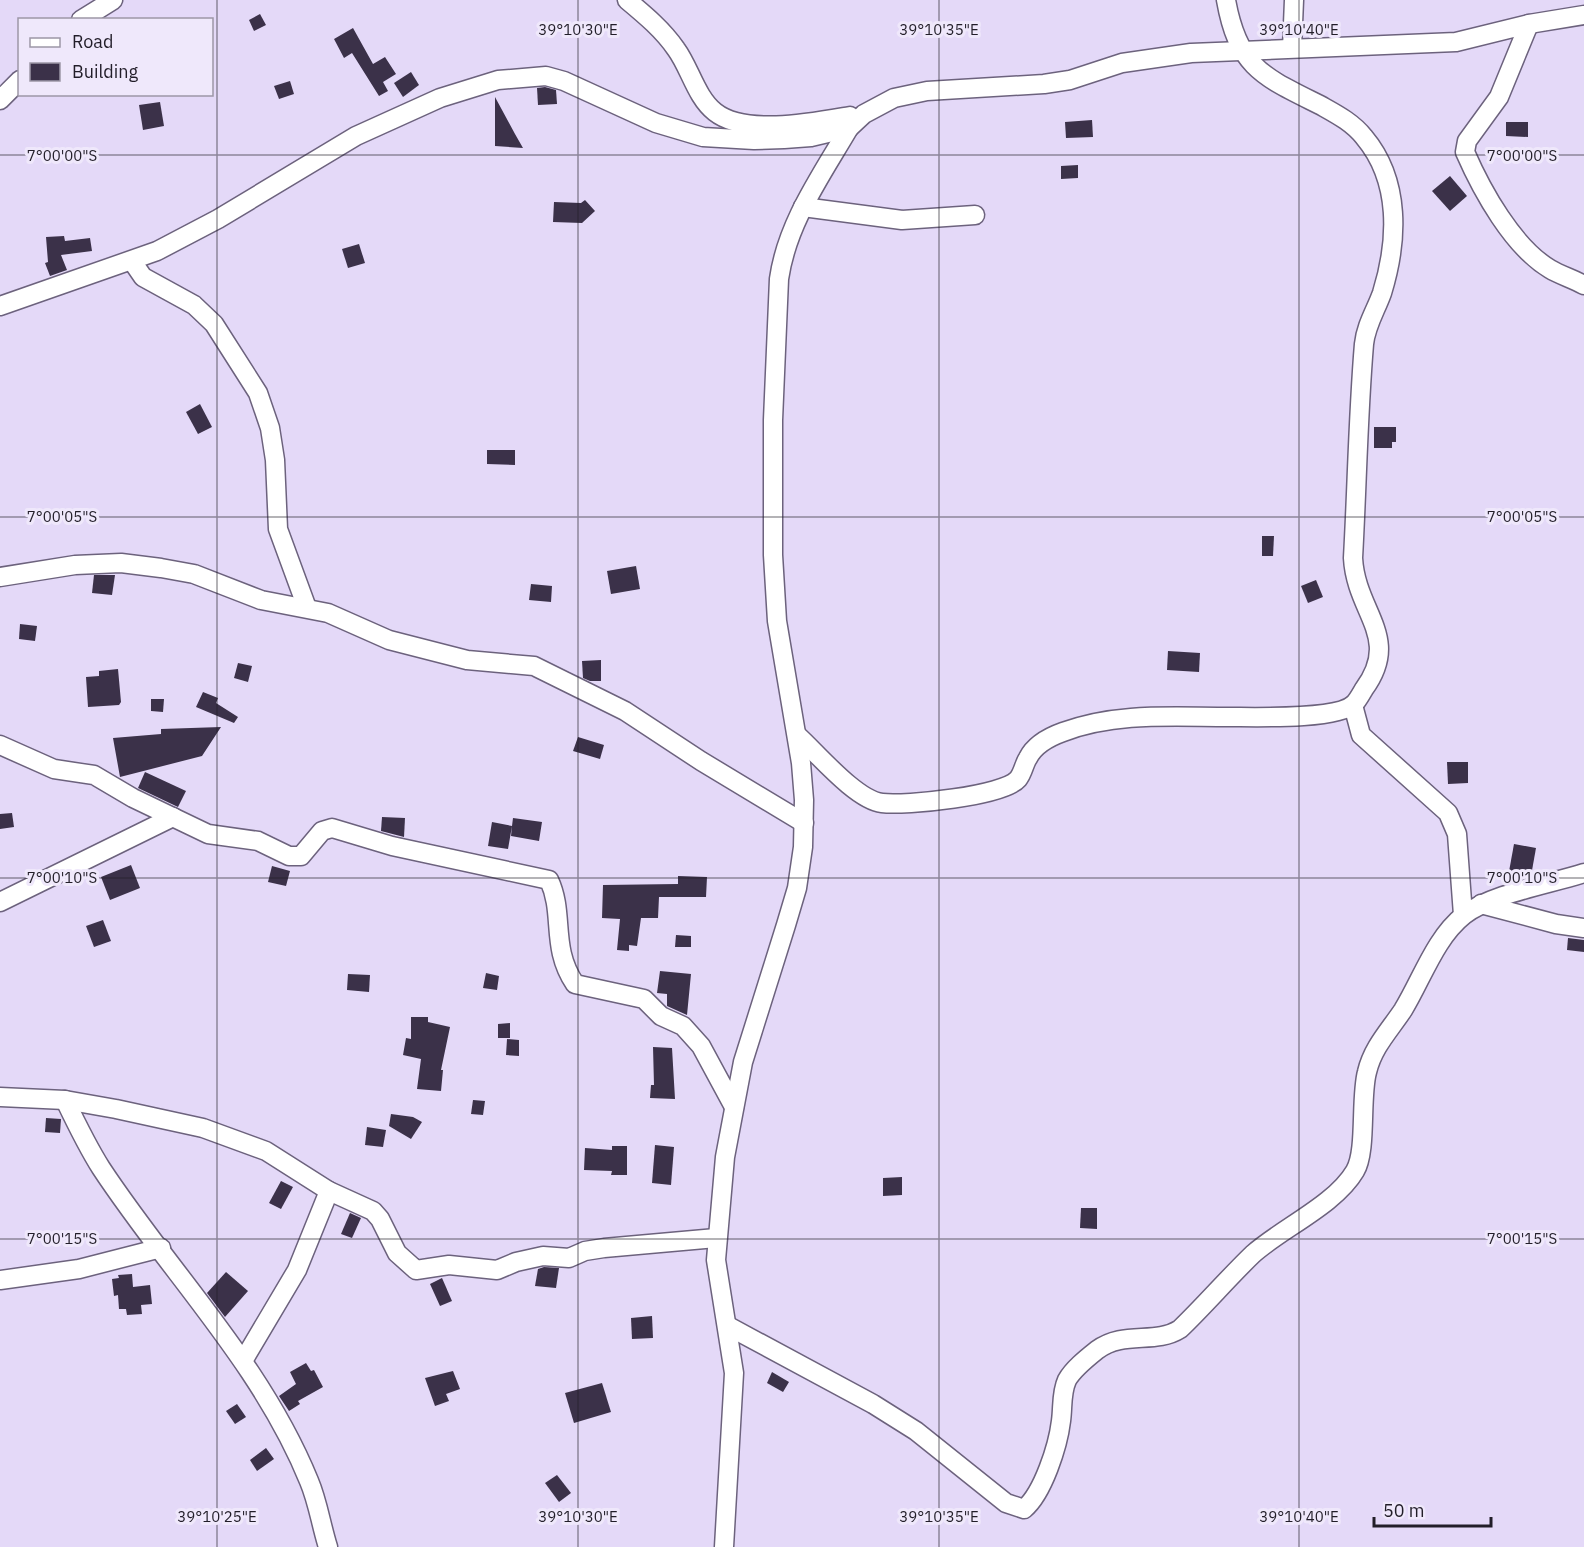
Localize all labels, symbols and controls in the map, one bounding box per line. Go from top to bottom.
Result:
legend [18,18,213,96]
text: 39°10'30"E [538,20,618,39]
text: 39°10'35"E [899,20,979,39]
text: 39°10'40"E [1259,20,1339,39]
text: Road [72,30,113,53]
text: Building [72,60,139,83]
text: 7°00'00"S [27,146,97,165]
text: 7°00'00"S [1487,146,1557,165]
text: 7°00'05"S [27,507,97,526]
text: 7°00'05"S [1487,507,1557,526]
text: 7°00'10"S [27,868,97,887]
text: 7°00'10"S [1487,868,1557,887]
text: 7°00'15"S [27,1229,97,1248]
text: 7°00'15"S [1487,1229,1557,1248]
scale bar [1374,1490,1491,1528]
text: 50 m [1383,1499,1425,1522]
text: 39°10'25"E [177,1507,257,1526]
text: 39°10'30"E [538,1507,618,1526]
text: 39°10'35"E [899,1507,979,1526]
text: 39°10'40"E [1259,1507,1339,1526]

